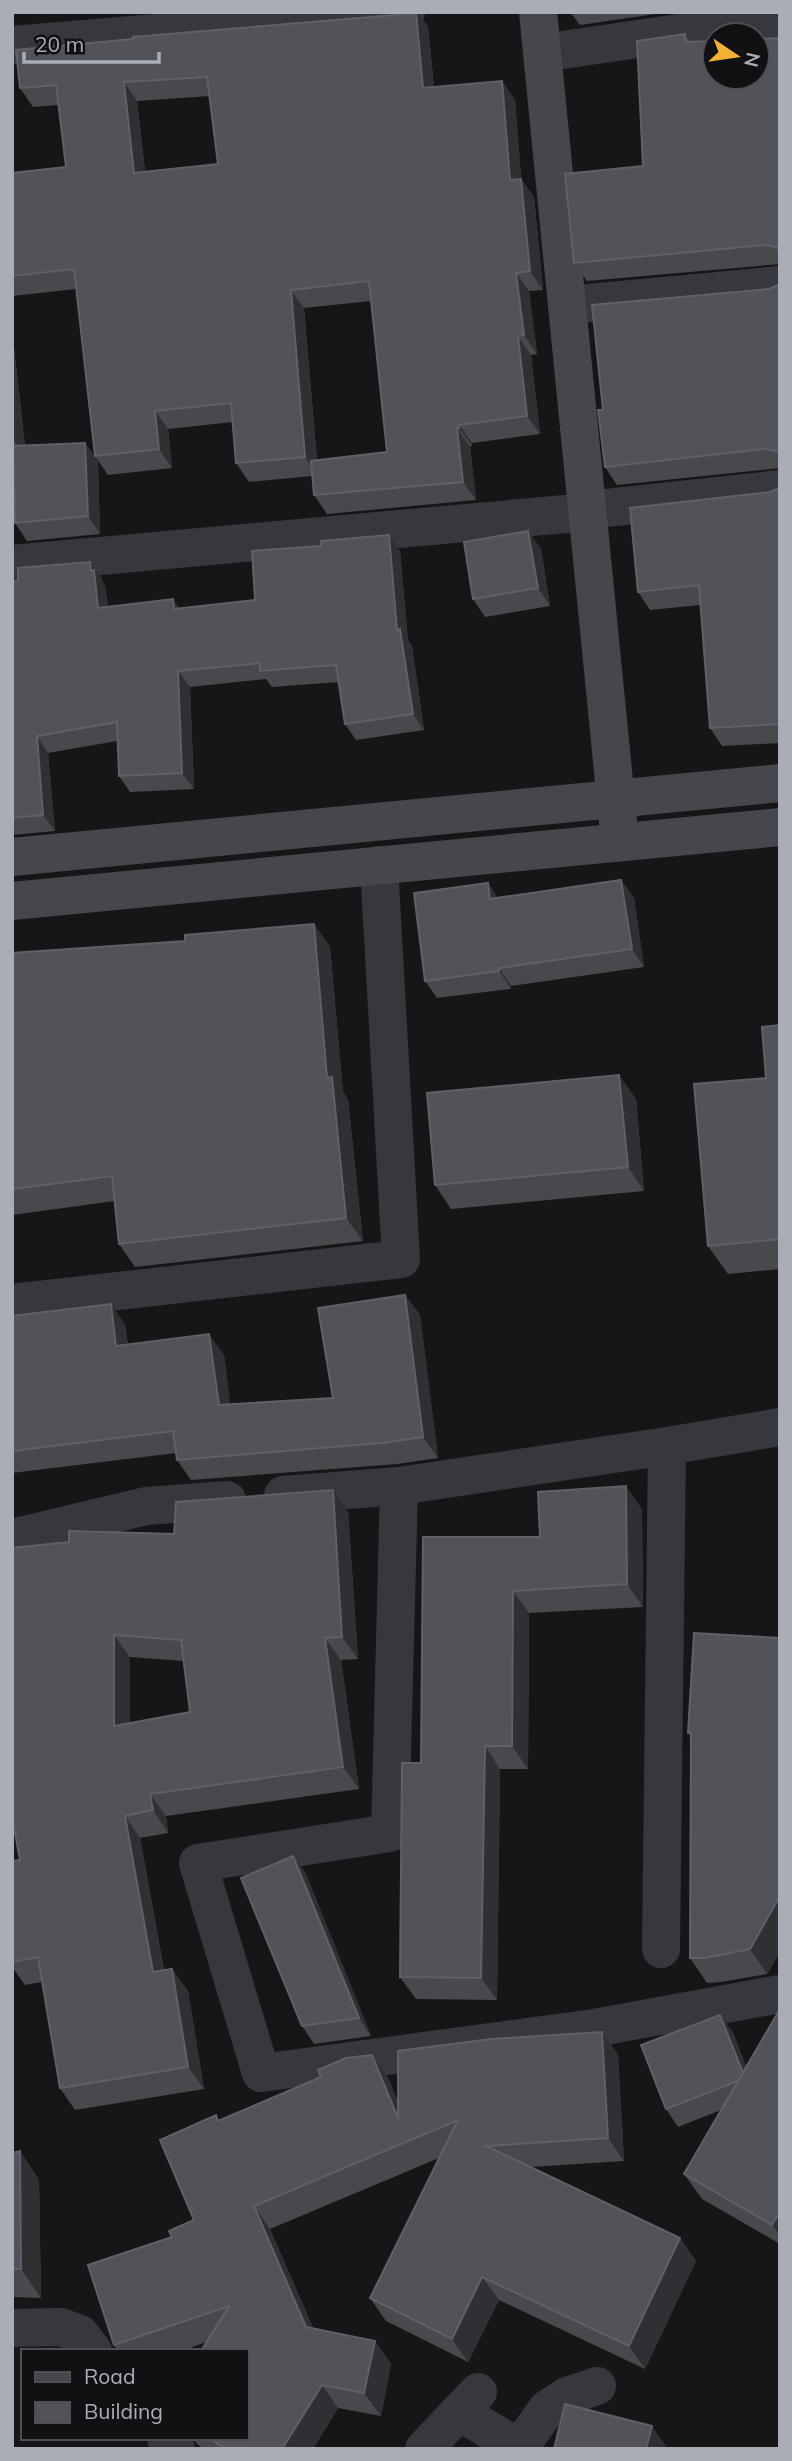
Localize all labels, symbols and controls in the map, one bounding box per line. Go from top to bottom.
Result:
scale bar [24,21,159,65]
north arrow [701,21,771,91]
text: 20 m [35,31,84,57]
text: N [739,50,766,70]
legend [21,2349,248,2440]
text: Road [84,2363,135,2389]
text: Building [84,2398,163,2424]

